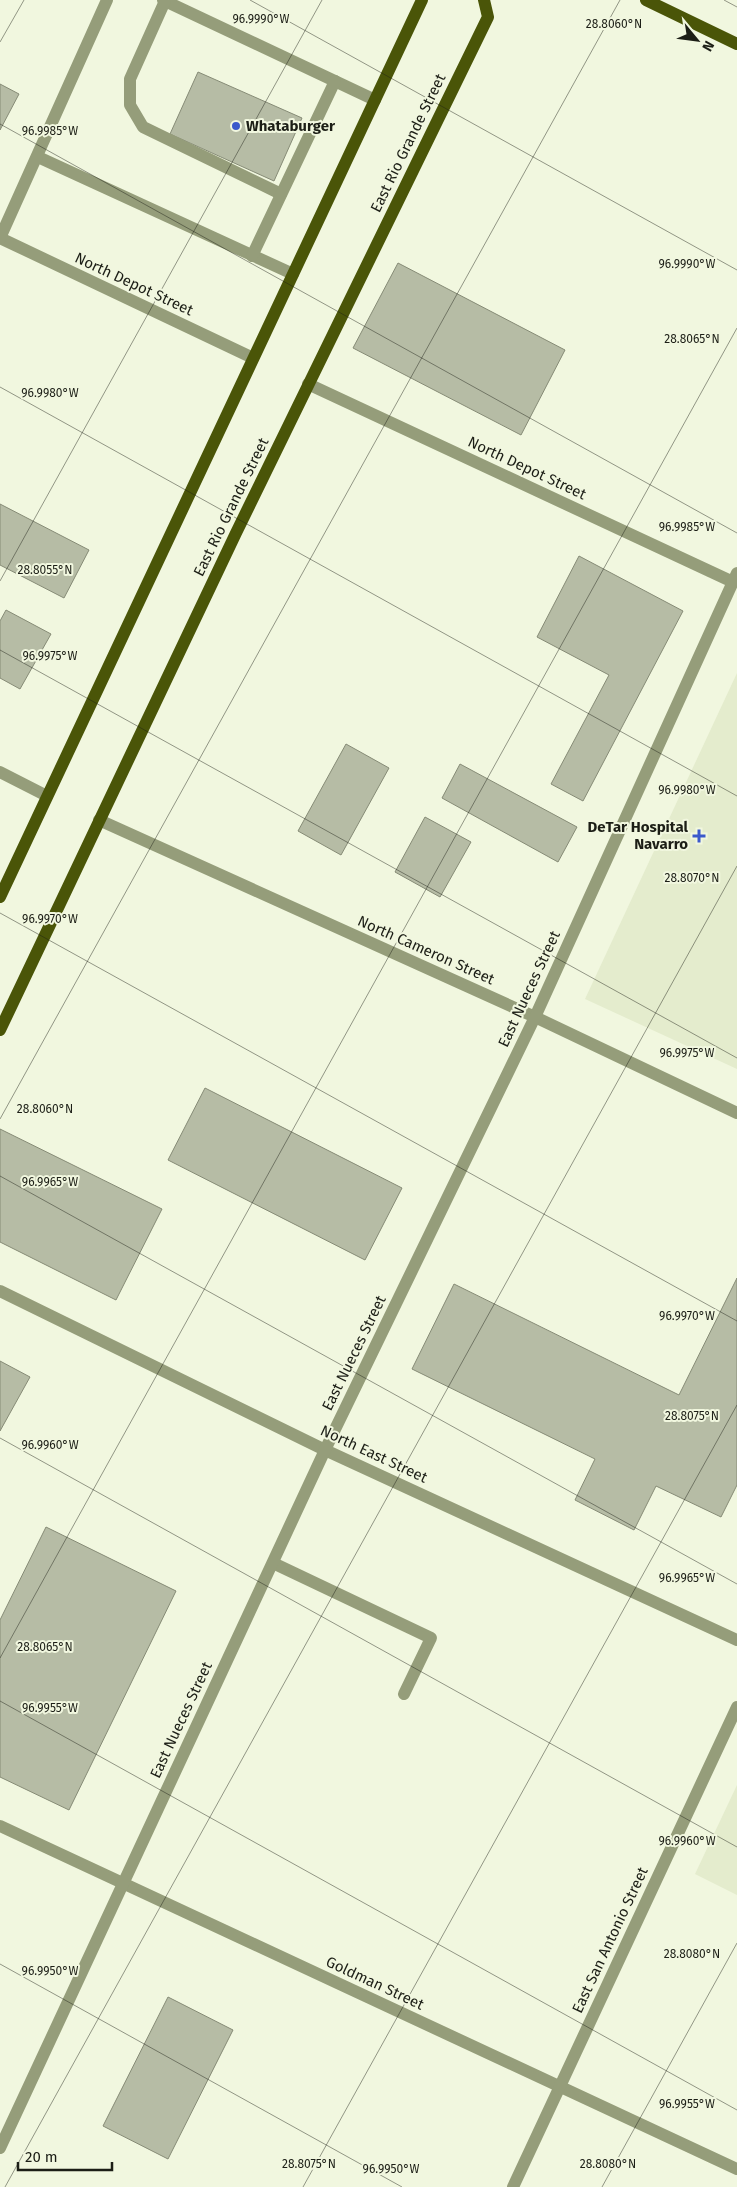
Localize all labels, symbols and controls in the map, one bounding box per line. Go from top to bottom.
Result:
text: 96.9990°W [232,12,290,26]
north arrow [672,15,722,65]
text: 28.8060°N [586,17,642,31]
text: N [698,38,718,54]
street label: East Rio Grande Street [367,70,450,215]
place label: Whataburger [246,117,336,135]
marker: Whataburger [230,120,242,132]
text: 96.9985°W [22,124,78,138]
street label: North Depot Street [72,249,197,320]
text: 96.9990°W [658,257,716,271]
text: 28.8065°N [664,332,720,346]
text: 96.9980°W [21,386,79,400]
street label: North Depot Street [465,433,590,504]
street label: East Rio Grande Street [190,434,273,579]
text: 96.9985°W [659,520,715,534]
text: 28.8055°N [17,563,73,577]
text: 96.9975°W [23,649,78,663]
text: 96.9980°W [658,783,716,797]
place label: DeTar Hospital Navarro [587,818,689,853]
marker: DeTar Hospital Navarro [692,829,706,843]
text: 28.8070°N [665,871,719,885]
text: 96.9970°W [22,912,78,926]
street label: North Cameron Street [355,912,498,989]
street label: East Nueces Street [494,928,564,1050]
text: 96.9975°W [660,1046,715,1060]
text: 28.8060°N [17,1102,73,1116]
text: 96.9965°W [22,1175,78,1189]
street label: East Nueces Street [318,1292,390,1414]
text: 96.9970°W [659,1309,715,1323]
text: 28.8075°N [665,1409,719,1423]
street label: North East Street [318,1421,431,1487]
text: 96.9960°W [21,1438,79,1452]
text: 96.9965°W [659,1571,715,1585]
text: 28.8065°N [17,1640,73,1654]
street label: East Nueces Street [146,1659,216,1781]
text: 96.9955°W [22,1701,78,1715]
text: 96.9960°W [658,1834,716,1848]
street label: East San Antonio Street [568,1864,652,2016]
text: 28.8080°N [664,1947,720,1961]
street label: Goldman Street [323,1952,427,2014]
text: 96.9950°W [22,1964,78,1978]
text: 96.9955°W [659,2097,715,2111]
scale bar [18,2140,111,2172]
text: 20 m [25,2148,58,2166]
text: 28.8075°N [282,2157,336,2171]
text: 28.8080°N [580,2157,636,2171]
text: 96.9950°W [363,2162,419,2176]

